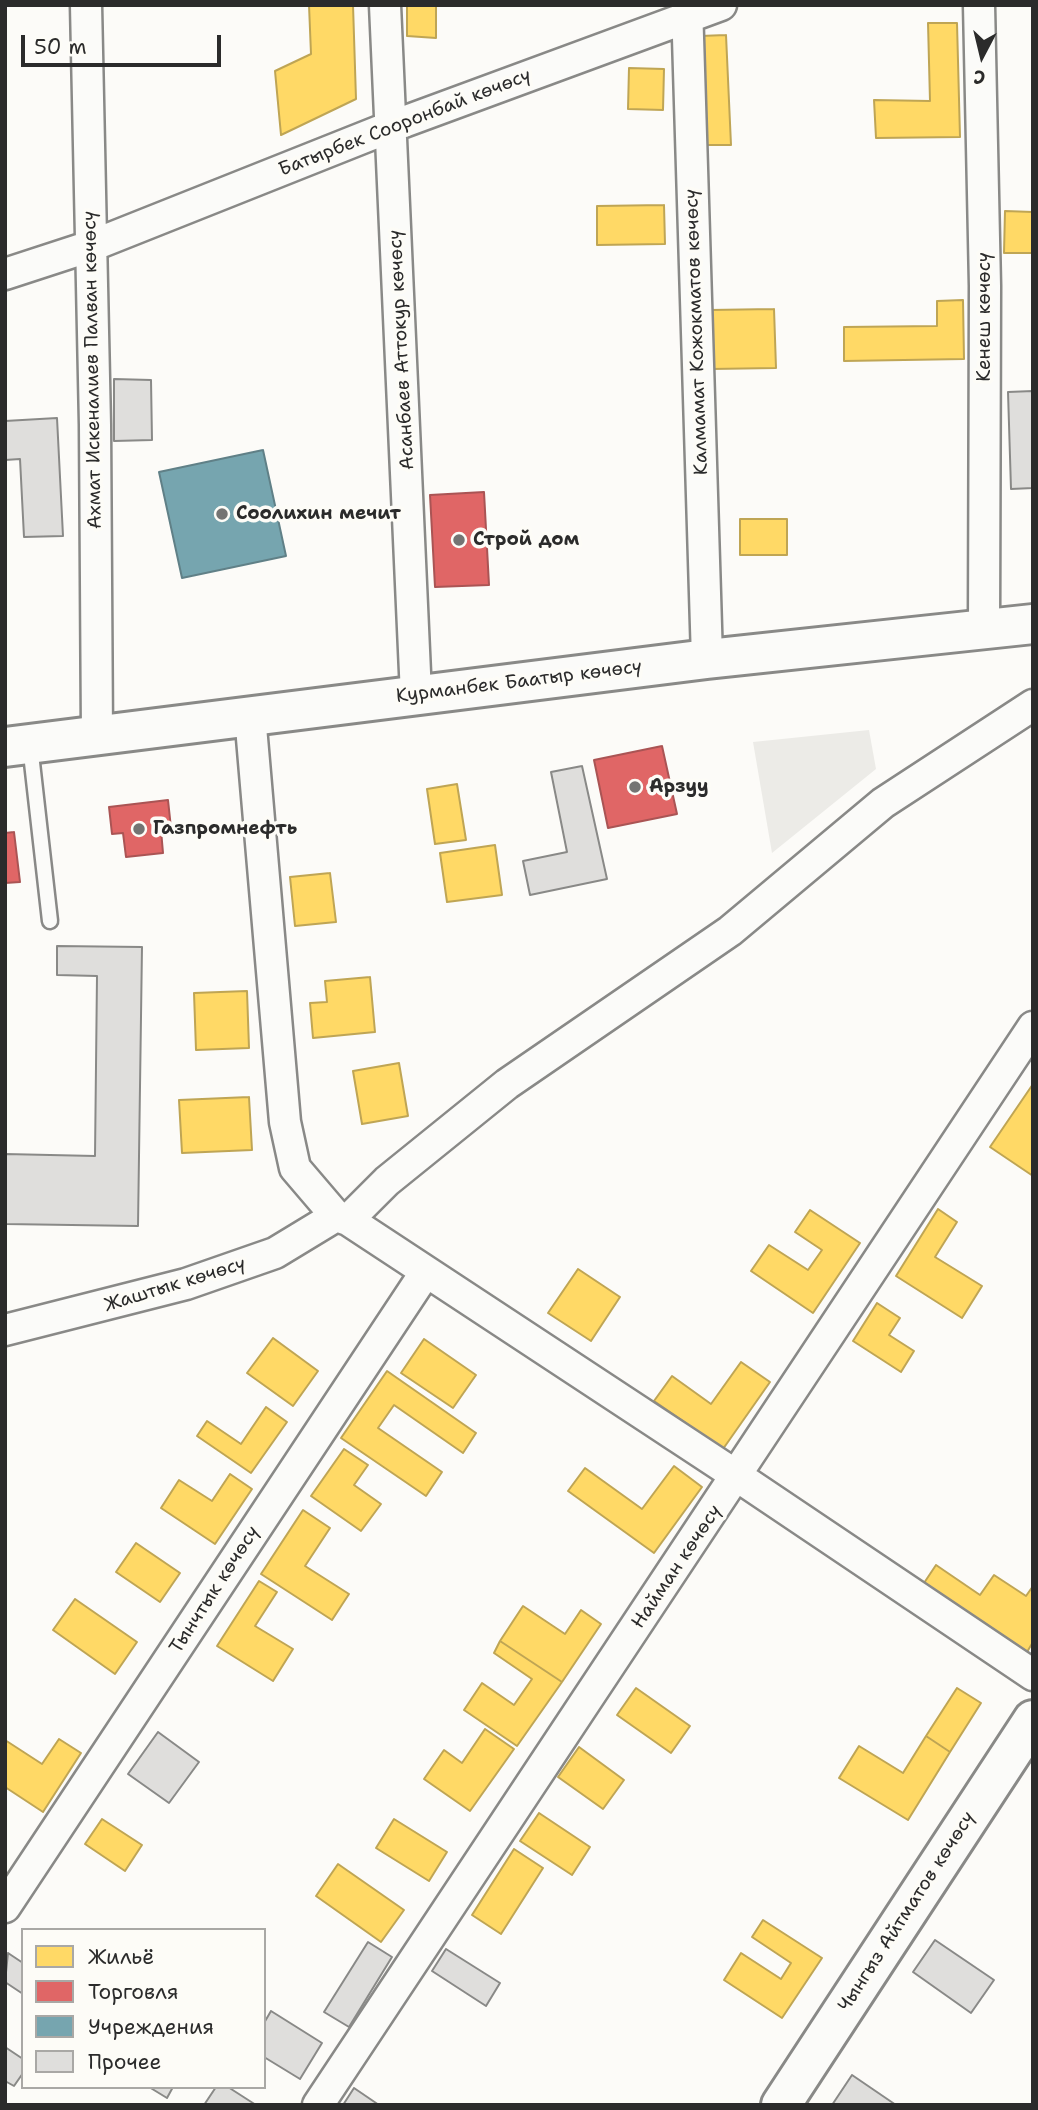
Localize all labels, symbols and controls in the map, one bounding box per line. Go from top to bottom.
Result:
scale bar [24,21,224,65]
north arrow [947,21,1017,91]
text: 50 m [34,33,87,61]
street label: Батырбек Сооронбай көчөсү [276,64,534,182]
text: С [972,64,987,90]
street label: Калмамат Кожокматов көчөсү [681,189,713,475]
street label: Ахмат Искеналиев Палван көчөсү [79,211,107,529]
street label: Асанбаев Аттокур көчөсү [384,229,420,471]
street label: Кенеш көчөсү [974,252,996,382]
place label: Соолихин мечит [236,503,401,525]
marker: Соолихин мечит [214,506,230,522]
place label: Строй дом [473,529,579,551]
marker: Строй дом [451,532,467,548]
street label: Курманбек Баатыр көчөсү [395,656,643,708]
place label: Арзуу [649,776,709,798]
marker: Арзуу [627,779,643,795]
place label: Газпромнефть [153,818,297,840]
marker: Газпромнефть [131,821,147,837]
street label: Жаштык көчөсү [102,1253,248,1317]
street label: Найман көчөсү [627,1501,727,1633]
street label: Тынчтык көчөсү [165,1522,265,1658]
street label: Чынгыз Айтматов көчөсү [834,1808,980,2016]
legend [21,1928,266,2089]
text: Жильё [88,1943,154,1971]
text: Торговля [88,1978,178,2006]
text: Учреждения [88,2013,214,2041]
text: Прочее [88,2048,161,2076]

